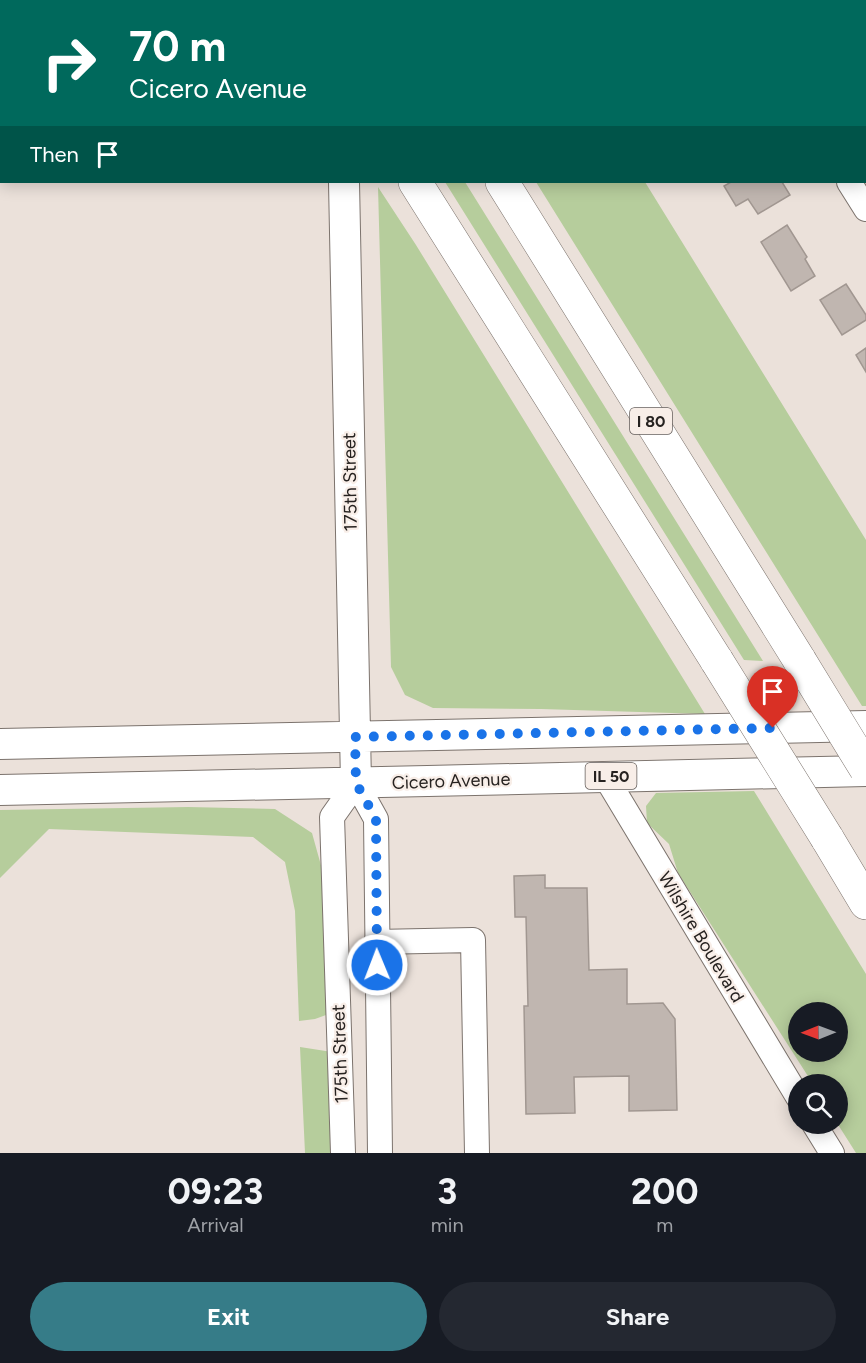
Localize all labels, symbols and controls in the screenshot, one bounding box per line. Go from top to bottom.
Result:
text: 70 m [129,21,226,72]
icon: right [30,24,108,102]
text: Cicero Avenue [129,72,307,105]
icon: arrive [91,138,124,171]
text: Then [30,141,79,168]
road number: I 80 [630,408,672,434]
street label: 175th Street [338,432,362,532]
pin [747,666,798,728]
icon: arrive [756,675,789,708]
road number: IL 50 [586,763,636,789]
street label: Cicero Avenue [391,768,511,794]
street label: Wilshire Boulevard [653,868,749,1006]
position arrow [345,933,409,997]
north arrow [788,1002,848,1062]
map controls [788,1002,848,1134]
street label: 175th Street [327,1004,353,1104]
button: search [788,1074,848,1134]
text: 09:23 [167,1170,263,1213]
text: 3 [437,1170,457,1213]
text: 200 [631,1170,699,1213]
text: Arrival [187,1213,244,1237]
text: min [431,1213,464,1237]
text: m [656,1213,673,1237]
button: Exit [30,1282,427,1351]
button: Share [439,1282,836,1351]

